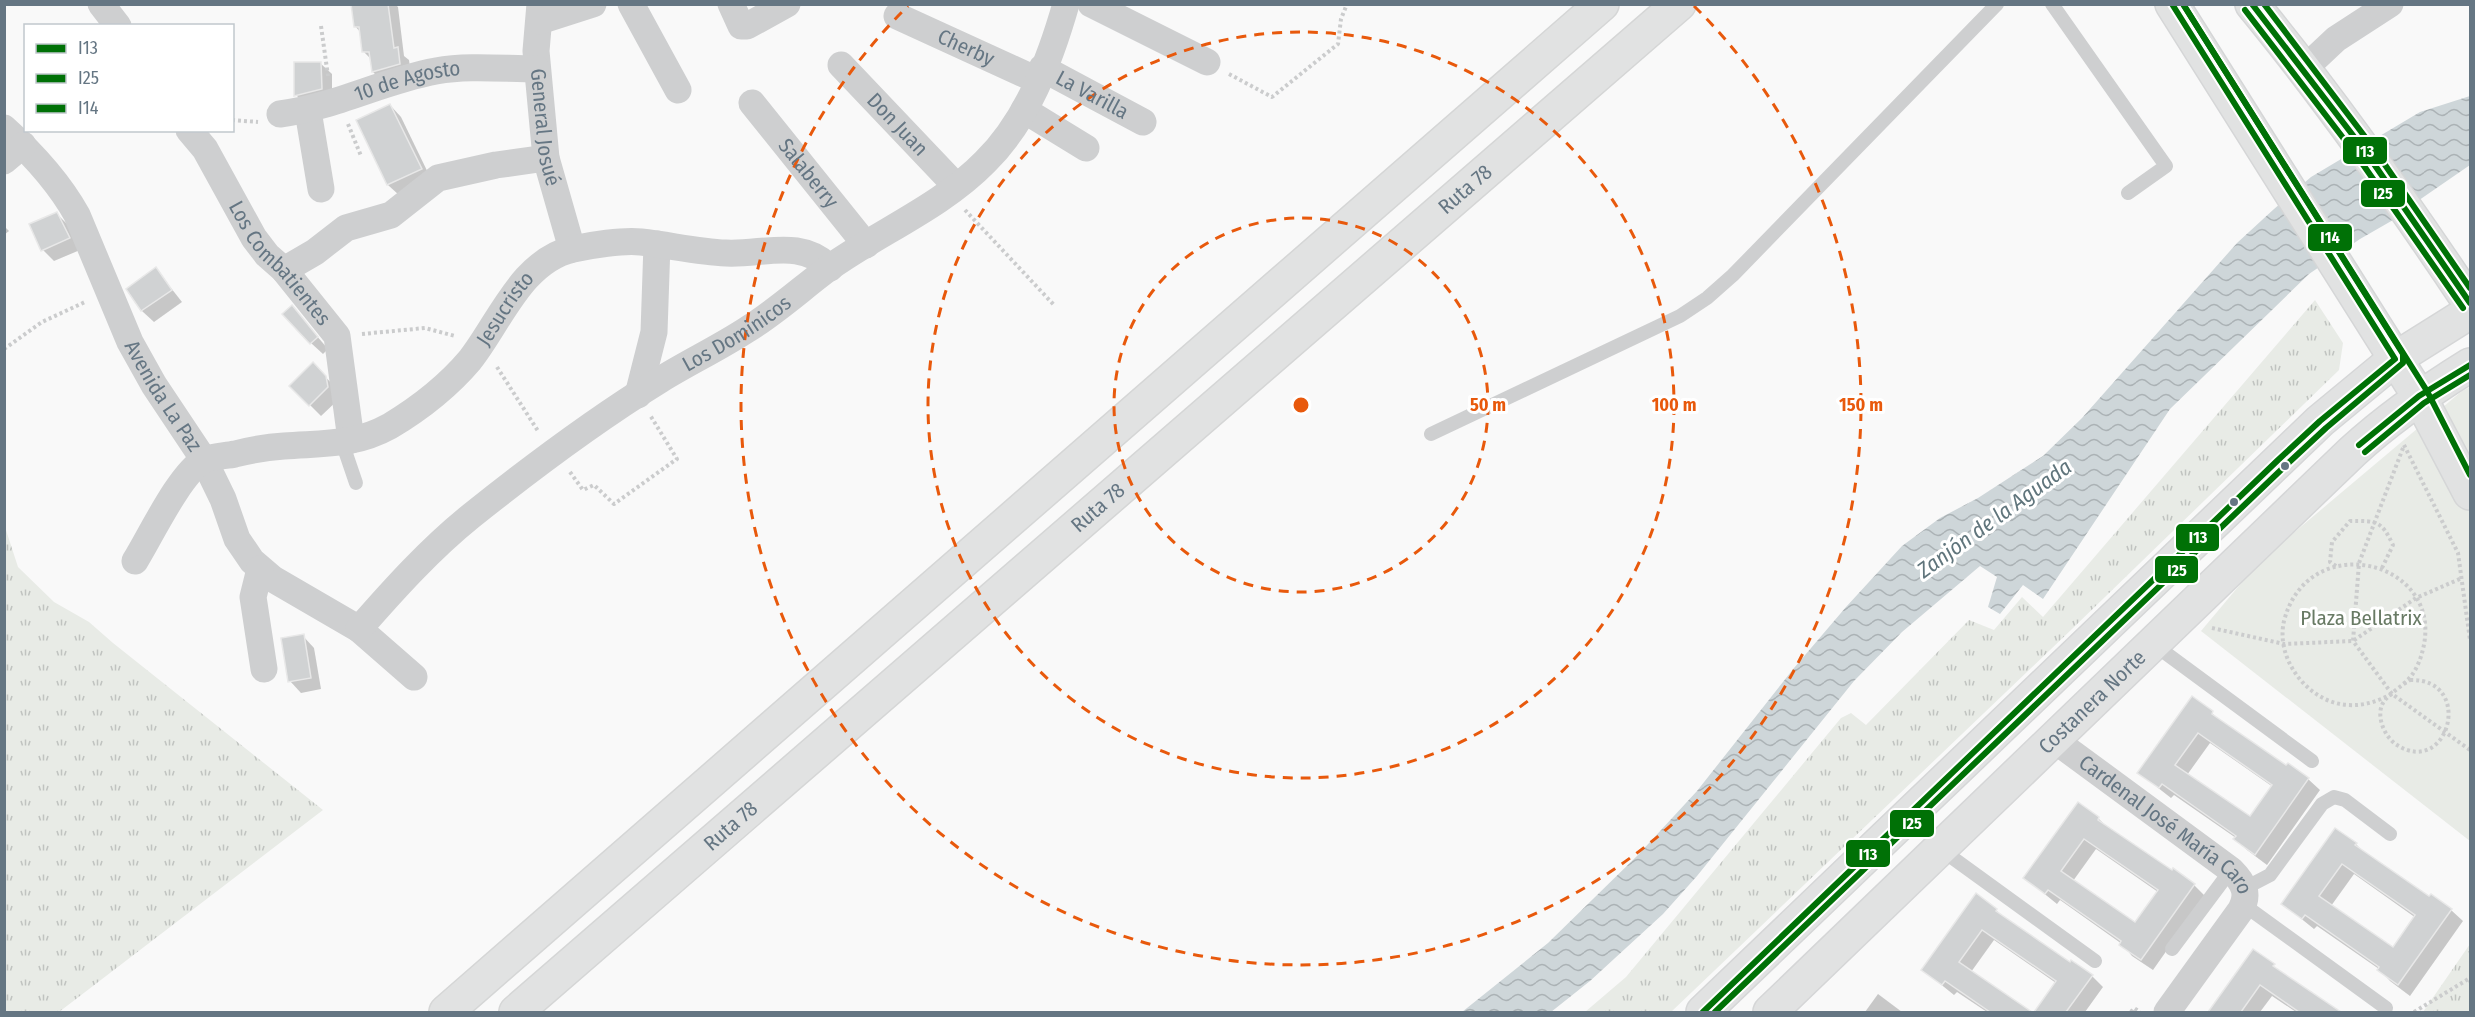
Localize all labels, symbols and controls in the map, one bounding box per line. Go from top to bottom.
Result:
street label: Cherby [934,23,999,72]
legend [24,24,234,132]
text: I13 [78,37,98,59]
street label: 10 de Agosto [351,55,461,107]
street label: La Varilla [1052,65,1133,125]
text: I25 [78,67,99,89]
street label: General Josué [525,67,566,189]
street label: Don Juan [861,87,934,161]
text: I14 [78,97,99,119]
street label: Salaberry [773,133,845,214]
line badge: I13 [2342,136,2388,165]
text: I13 [2356,142,2375,161]
street label: Ruta 78 [1433,159,1497,220]
line badge: I25 [2360,179,2406,208]
text: I25 [2373,184,2393,203]
street label: Los Combatientes [223,196,336,331]
line badge: I14 [2307,223,2353,252]
text: I14 [2320,228,2340,247]
street label: Jesucristo [471,266,539,351]
street label: Los Dominicos [678,290,796,377]
street label: Avenida La Paz [119,336,208,457]
text: 50 m [1470,394,1506,416]
text: 100 m [1652,394,1696,416]
text: 150 m [1839,394,1883,416]
centre of rings [1291,395,1311,415]
water label: Zanjón de la Aguada [1911,453,2077,584]
unlabelled marker [2279,460,2291,472]
street label: Ruta 78 [1066,477,1130,538]
unlabelled marker [2228,496,2240,508]
line badge: I13 [2175,523,2220,552]
text: I13 [2189,528,2208,547]
line badge: I25 [2154,555,2199,584]
text: I25 [2167,561,2187,580]
park label: Plaza Bellatrix [2300,605,2423,631]
street label: Costanera Norte [2033,645,2151,760]
street label: Cardenal José María Caro [2074,749,2258,897]
street label: Ruta 78 [698,796,763,856]
line badge: I25 [1889,809,1935,838]
text: I25 [1902,814,1922,833]
line badge: I13 [1845,839,1891,868]
text: I13 [1859,845,1878,864]

